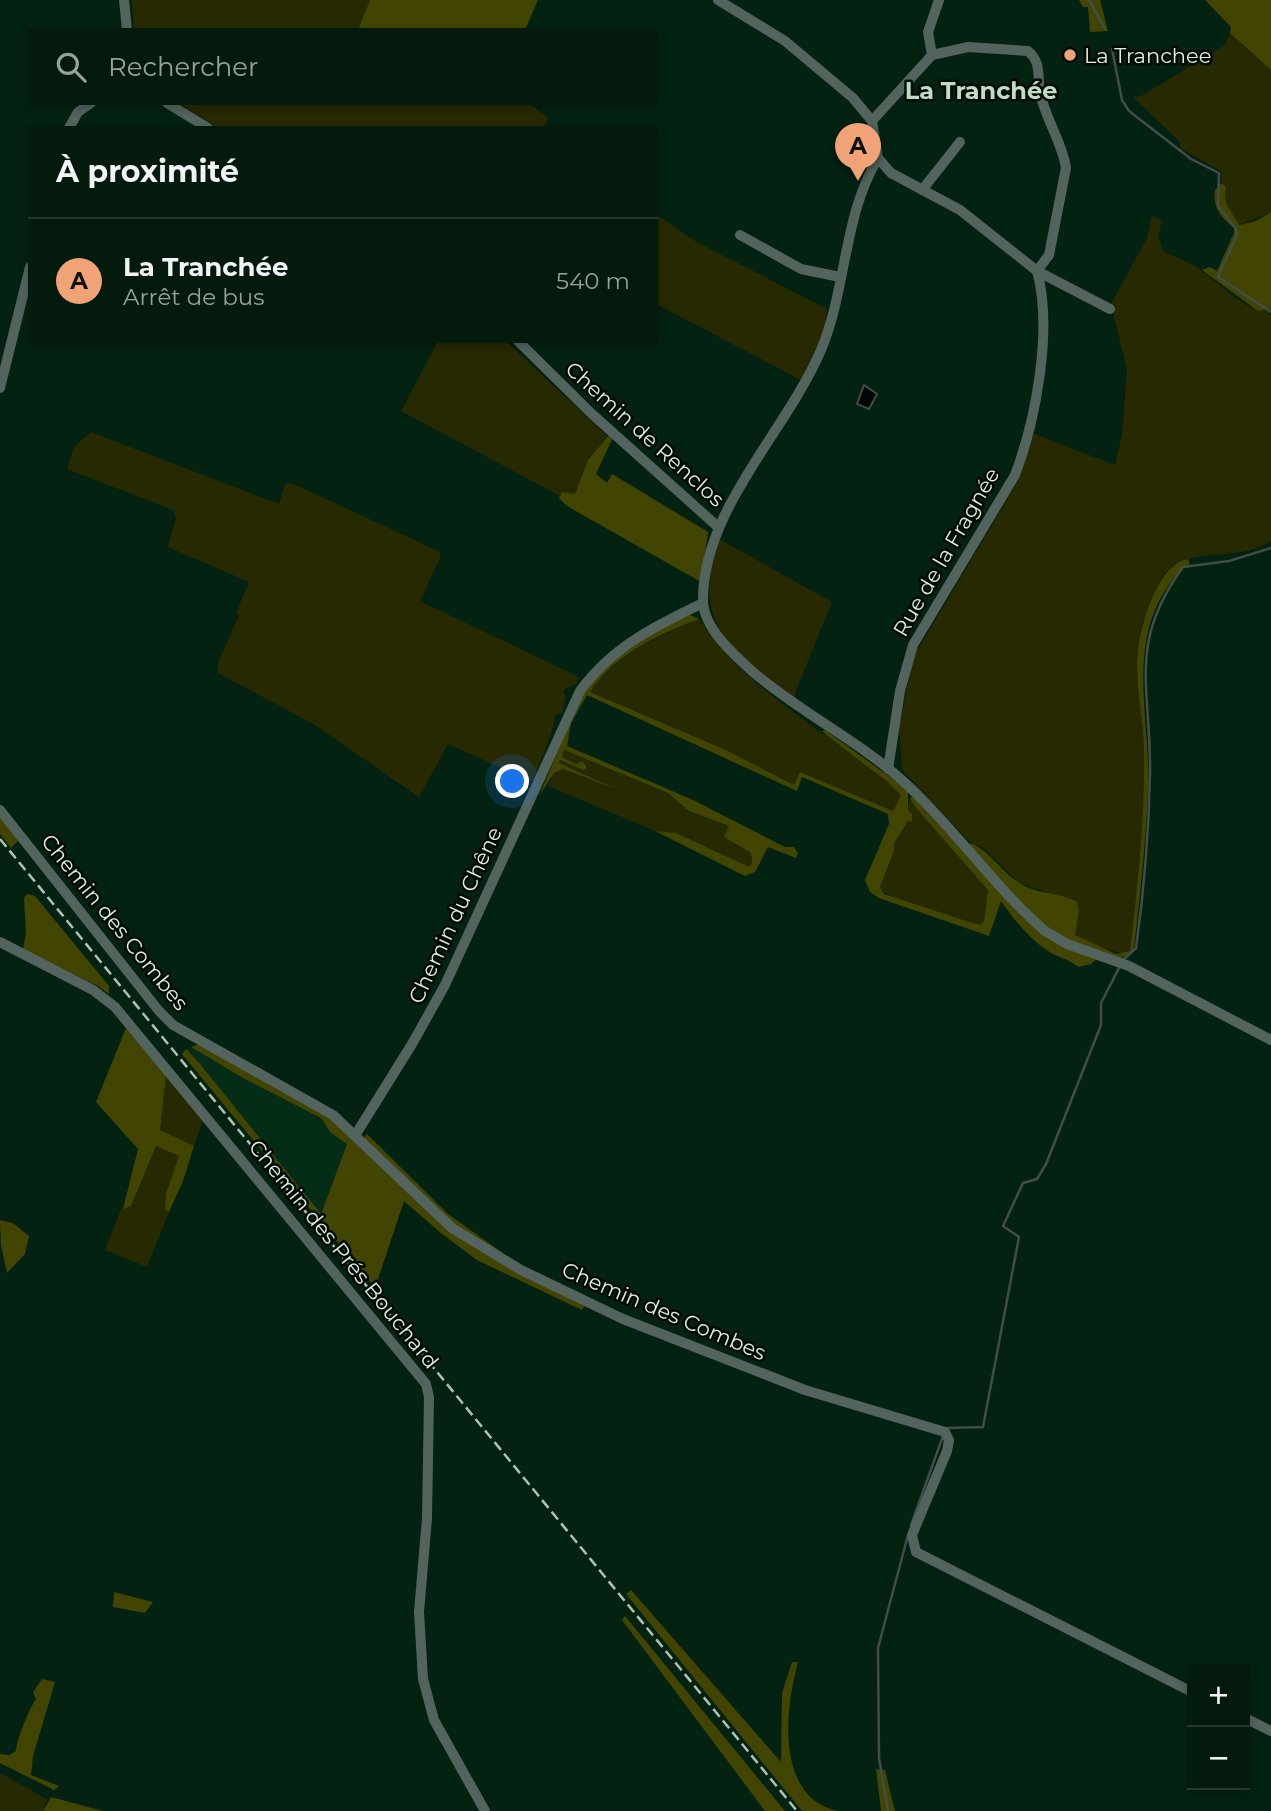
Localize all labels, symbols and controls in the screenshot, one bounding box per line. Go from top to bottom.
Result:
search box [28,28,658,105]
place label: La Tranchee [1084,43,1211,68]
marker: La Tranchee [1062,47,1078,63]
icon: search [52,48,90,86]
text: Rechercher [108,51,258,83]
district label: La Tranchée [905,76,1057,105]
pin: A [835,123,881,181]
text: À proximité [56,153,239,190]
text: La Tranchée [123,251,288,283]
text: A [70,267,88,295]
text: 540 m [556,267,630,295]
text: Arrêt de bus [123,283,265,311]
street label: Chemin de Renclos [561,356,729,512]
street label: Rue de la Fragnée [888,463,1004,641]
your location [495,764,529,798]
street label: Chemin du Chêne [403,823,507,1007]
street label: Chemin des Combes [36,829,194,1015]
street label: Chemin des Prés Bouchard [244,1135,444,1373]
street label: Chemin des Combes [558,1257,770,1365]
map controls [1187,1664,1250,1790]
button: + [1187,1664,1250,1727]
button: − [1187,1727,1250,1790]

